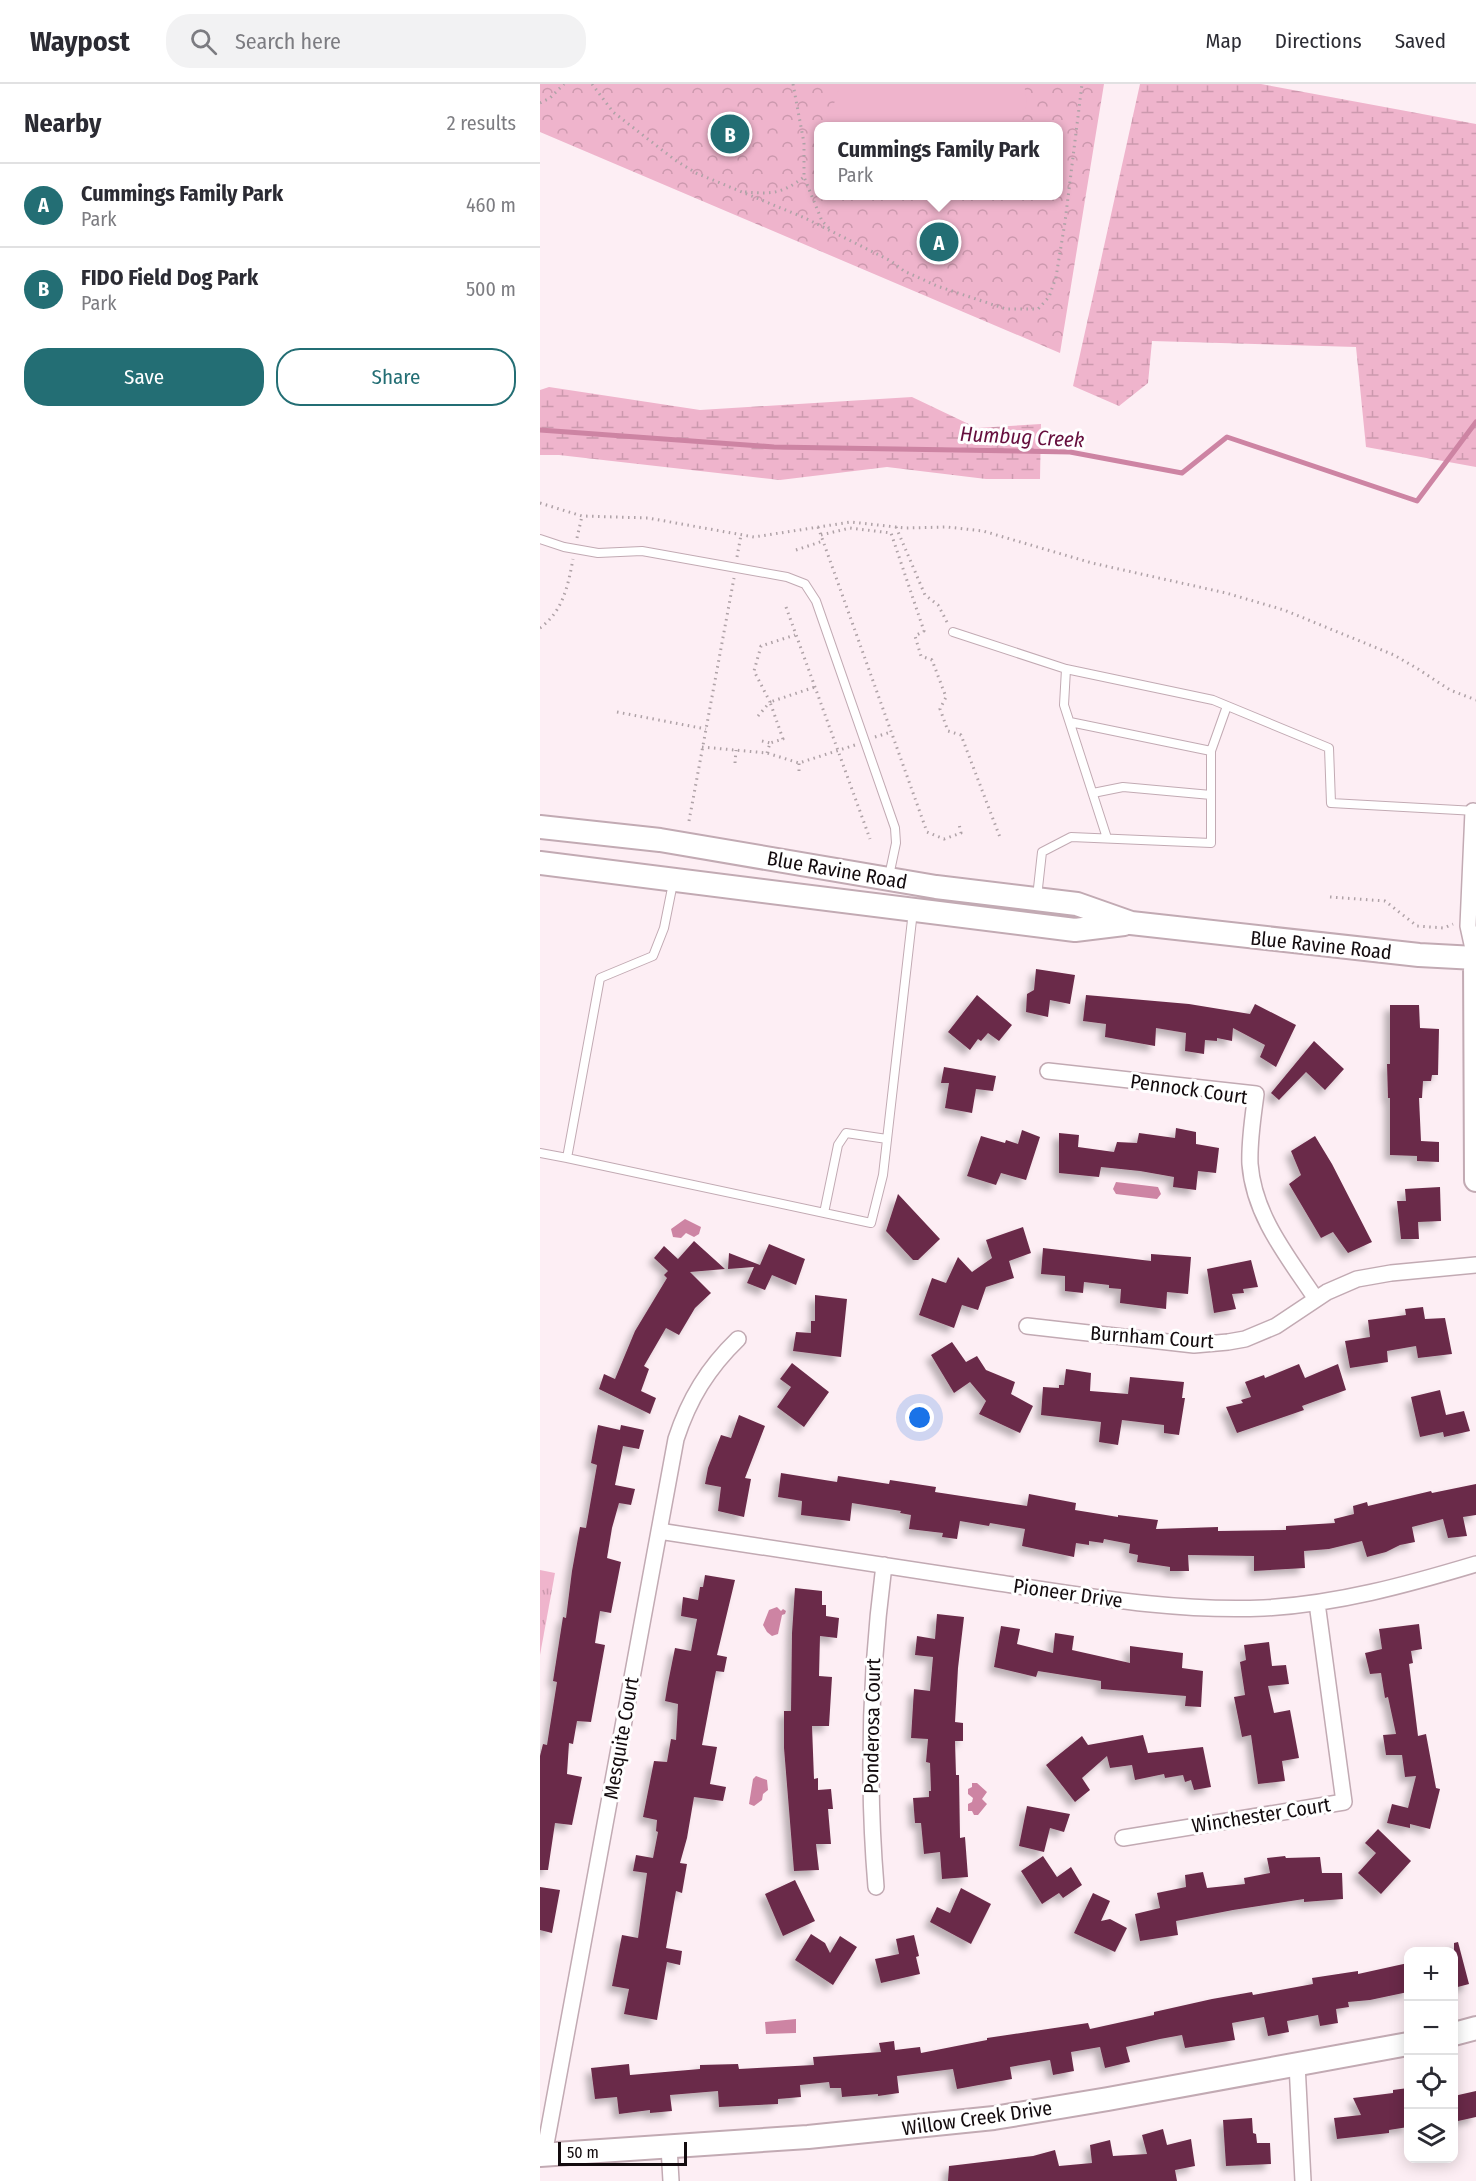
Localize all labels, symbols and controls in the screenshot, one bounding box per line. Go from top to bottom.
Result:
search box [166,14,586,68]
text: Waypost [30,25,130,58]
icon: search [187,25,220,58]
text: Search here [235,28,341,55]
text: Map [1205,28,1242,54]
text: Directions [1275,28,1362,54]
text: Saved [1395,28,1446,54]
text: Nearby [24,108,101,139]
text: 2 results [447,111,516,135]
pin: B [710,112,750,156]
popup [814,122,1063,200]
text: Cummings Family Park [837,136,1040,163]
text: Park [837,163,873,187]
text: Cummings Family Park [81,180,283,207]
text: A [38,193,49,217]
text: 460 m [466,193,516,217]
text: Park [81,207,117,231]
pin: A [920,220,958,264]
text: FIDO Field Dog Park [81,264,258,291]
text: B [38,277,49,301]
text: 500 m [466,277,516,301]
text: Park [81,291,117,315]
button: Save [24,348,264,406]
button: Share [276,348,516,406]
water label: Humbug Creek [959,421,1085,453]
street label: Blue Ravine Road [765,846,909,894]
street label: Blue Ravine Road [1249,926,1393,964]
street label: Pennock Court [1129,1069,1250,1109]
street label: Burnham Court [1090,1321,1215,1353]
your location [905,1403,934,1432]
street label: Pioneer Drive [1012,1573,1124,1613]
street label: Ponderosa Court [859,1658,885,1794]
street label: Mesquite Court [598,1674,644,1801]
street label: Winchester Court [1190,1792,1333,1838]
map controls [1404,1947,1458,2163]
button: + [1404,1947,1458,2001]
button: − [1404,2001,1458,2055]
button: locate [1404,2055,1458,2109]
street label: Willow Creek Drive [900,2096,1054,2140]
button: layers [1404,2109,1458,2163]
scale bar [558,2139,687,2166]
text: 50 m [567,2143,599,2162]

